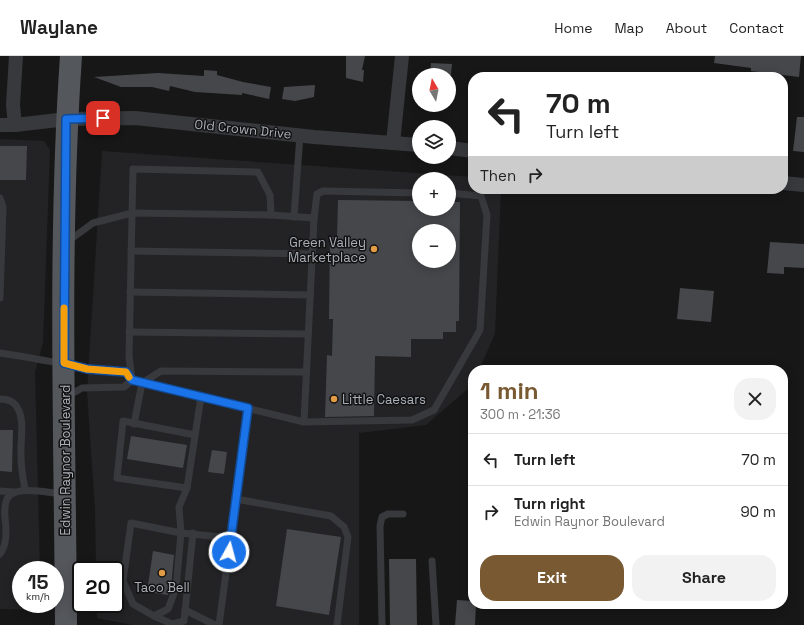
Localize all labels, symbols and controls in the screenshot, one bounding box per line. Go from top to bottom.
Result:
text: Waylane [20,15,98,40]
text: Home [554,19,592,37]
text: Map [614,19,644,37]
text: About [666,19,707,37]
text: Contact [729,19,784,37]
north arrow [412,68,456,112]
map controls [412,68,456,268]
text: 70 m [546,85,611,121]
icon: left [480,88,532,140]
pin [86,101,120,135]
icon: arrive [92,107,114,129]
street label: Old Crown Drive [194,115,292,143]
button: layers [412,120,456,164]
text: Turn left [546,120,619,143]
icon: right [524,164,546,186]
text: Then [480,166,516,185]
button: + [412,172,456,216]
button: − [412,224,456,268]
place label: Green Valley Marketplace [288,234,366,266]
marker: Green Valley Marketplace [369,244,379,254]
text: 1 min [480,375,539,406]
button: close [734,378,776,420]
street label: Edwin Raynor Boulevard [57,385,74,535]
place label: Little Caesars [342,391,426,408]
marker: Little Caesars [329,394,339,404]
text: 300 m · 21:36 [480,406,561,423]
icon: left [480,449,502,471]
text: Turn left [514,450,576,469]
text: 70 m [741,450,776,469]
text: Turn right [514,494,585,513]
icon: right [480,501,502,523]
text: 90 m [740,502,776,521]
text: Edwin Raynor Boulevard [514,513,665,530]
position arrow [208,531,250,573]
button: Exit [480,555,624,601]
button: Share [632,555,776,601]
speed limit sign: 20 [72,561,124,613]
marker: Taco Bell [157,568,167,578]
text: 15 [27,569,49,595]
place label: Taco Bell [134,579,190,596]
text: km/h [26,590,50,603]

